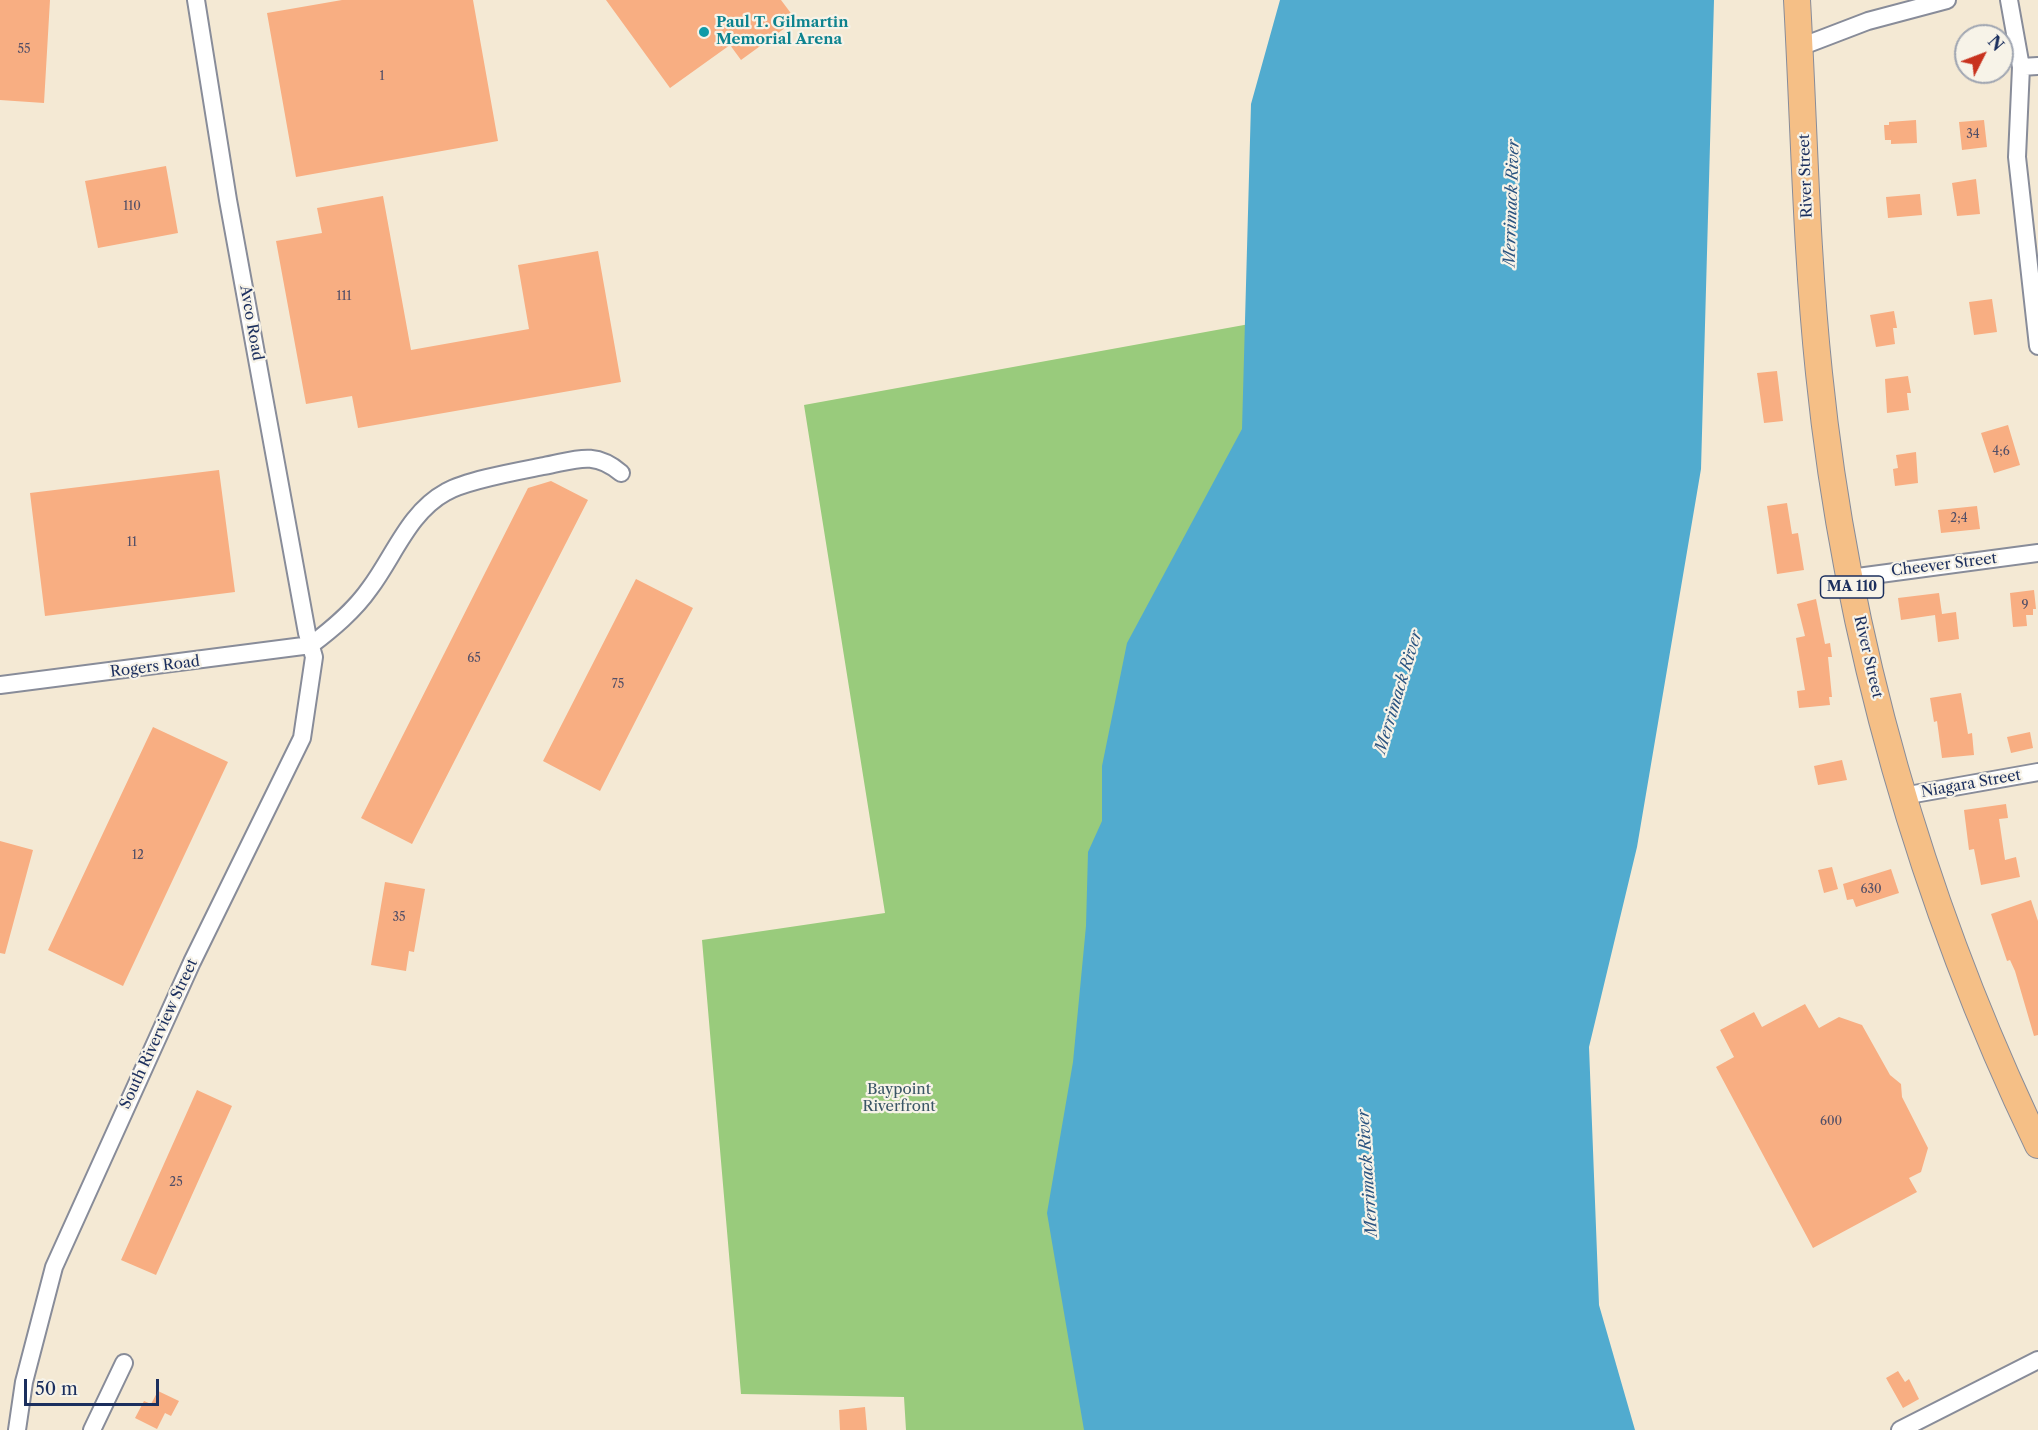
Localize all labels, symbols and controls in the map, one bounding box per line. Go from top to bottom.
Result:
place label: Paul T. Gilmartin Memorial Arena [716,14,848,49]
north arrow [1954,24,2014,84]
marker: Paul T. Gilmartin Memorial Arena [697,25,711,39]
text: N [1984,31,2008,55]
house number: 55 [17,43,31,57]
house number: 1 [379,70,385,84]
house number: 34 [1966,128,1980,142]
street label: River Street [1796,134,1816,218]
water label: Merrimack River [1500,139,1524,267]
house number: 110 [123,200,141,214]
street label: Avco Road [236,284,266,362]
house number: 111 [336,290,352,304]
house number: 4;6 [1992,445,2010,459]
house number: 2;4 [1950,512,1968,526]
house number: 11 [127,536,137,550]
street label: Cheever Street [1890,550,1998,580]
road number: MA 110 [1820,576,1884,598]
house number: 9 [2021,599,2029,613]
street label: River Street [1850,614,1886,700]
water label: Merrimack River [1371,628,1427,756]
house number: 65 [467,652,481,666]
street label: Rogers Road [109,653,201,681]
house number: 75 [612,678,624,692]
street label: Niagara Street [1920,766,2022,802]
house number: 12 [132,849,144,863]
house number: 630 [1860,883,1882,897]
house number: 35 [392,911,406,925]
street label: South Riverview Street [116,956,202,1112]
park label: Baypoint Riverfront [862,1081,936,1116]
water label: Merrimack River [1354,1109,1382,1237]
house number: 600 [1820,1115,1842,1129]
house number: 25 [169,1176,183,1190]
scale bar [27,1367,162,1405]
text: 50 m [35,1378,78,1400]

